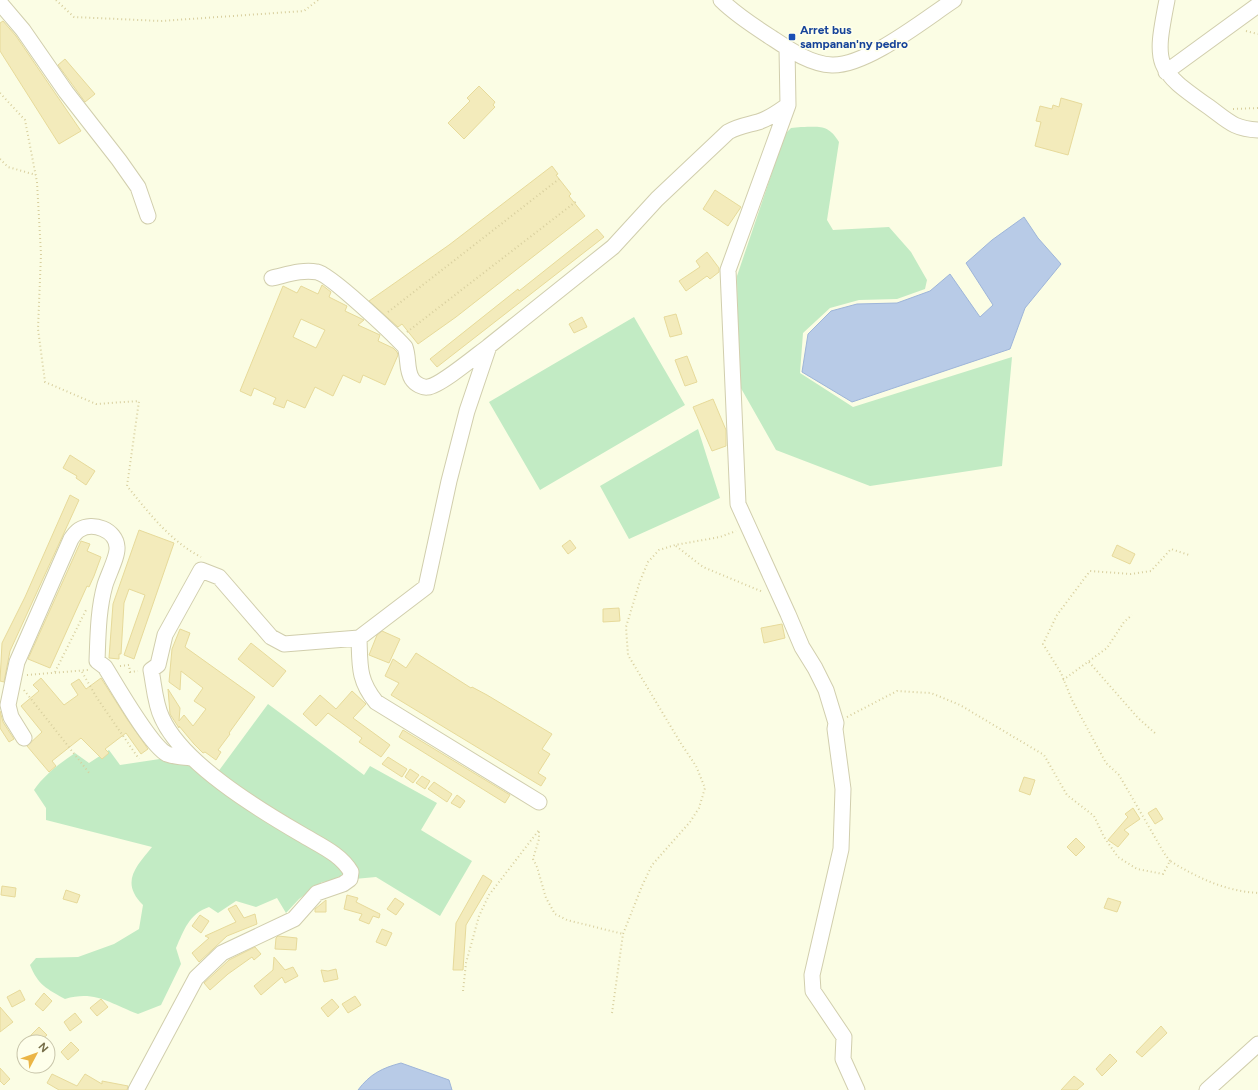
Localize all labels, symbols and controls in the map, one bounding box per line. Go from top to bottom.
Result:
place label: Arret bus sampanan'ny pedro [800,23,908,51]
marker: Arret bus sampanan'ny pedro [787,32,797,42]
north arrow [16,1034,56,1074]
text: N [35,1040,51,1055]

